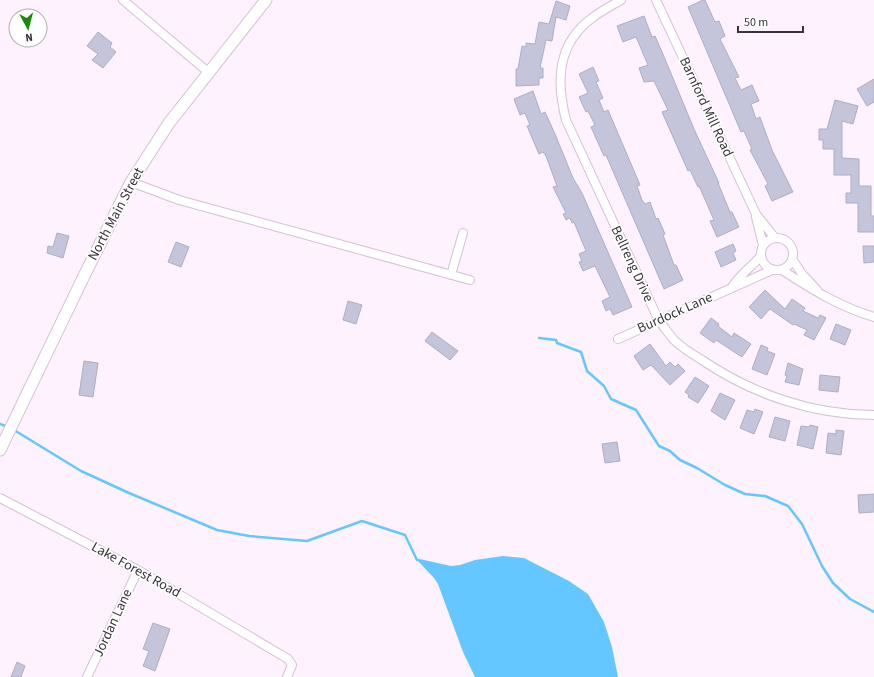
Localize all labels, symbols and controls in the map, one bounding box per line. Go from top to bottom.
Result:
north arrow [8,8,48,48]
scale bar [738,8,803,34]
text: 50 m [744,14,768,31]
text: N [25,30,34,45]
street label: Barnford Mill Road [674,54,738,160]
street label: North Main Street [83,164,149,264]
street label: Bellreng Drive [606,223,658,305]
street label: Burdock Lane [634,287,716,339]
street label: Lake Forest Road [88,537,184,603]
street label: Jordan Lane [89,586,137,660]

